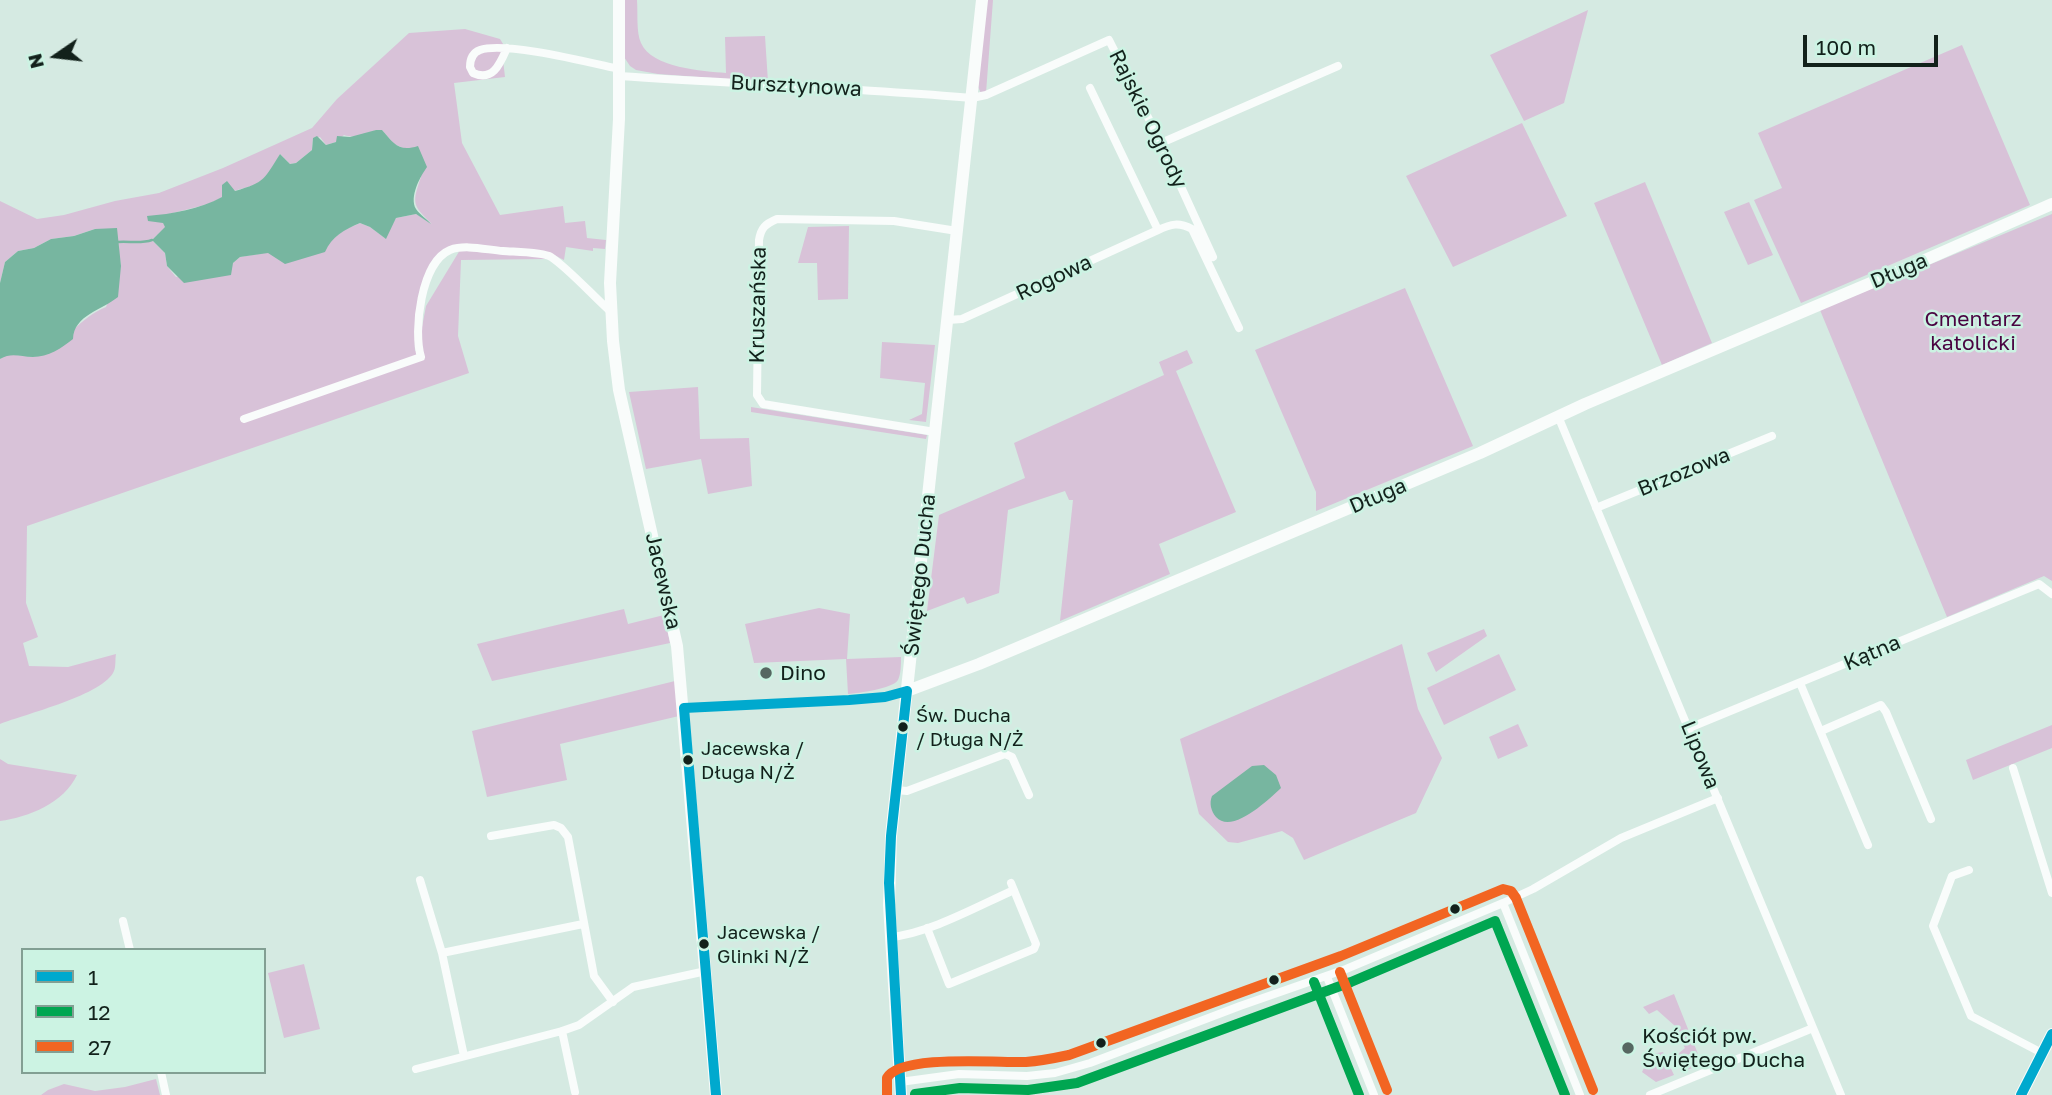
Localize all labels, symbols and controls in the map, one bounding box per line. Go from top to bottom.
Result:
north arrow [21,21,91,91]
scale bar [1807,21,1942,65]
text: 100 m [1816,34,1876,60]
street label: Rajskie Ogrody [1104,45,1192,193]
text: N [22,51,48,71]
street label: Bursztynowa [730,70,862,102]
street label: Kruszańska [744,246,772,364]
street label: Długa [1867,248,1931,294]
street label: Rogowa [1012,250,1096,306]
park label: Cmentarz katolicki [1924,306,2022,356]
street label: Brzozowa [1634,442,1734,502]
street label: Długa [1346,473,1410,519]
street label: Świętego Ducha [899,493,941,657]
street label: Jacewska [640,530,686,632]
street label: Kątna [1840,630,1904,676]
place label: Dino [780,660,826,686]
marker: Dino [758,665,774,681]
place label: Św. Ducha / Długa N/Ż [916,705,1023,749]
street label: Lipowa [1675,717,1725,793]
marker: Św. Ducha / Długa N/Ż [896,720,910,734]
place label: Jacewska / Długa N/Ż [701,738,804,782]
marker: Jacewska / Długa N/Ż [681,753,695,767]
unlabelled marker [1448,902,1462,916]
place label: Jacewska / Glinki N/Ż [717,922,820,966]
marker: Jacewska / Glinki N/Ż [697,937,711,951]
legend [21,948,266,1074]
text: 1 [88,964,98,990]
unlabelled marker [1267,973,1281,987]
text: 12 [88,999,110,1025]
place label: Kościół pw. Świętego Ducha [1642,1023,1805,1073]
text: 27 [88,1034,111,1060]
unlabelled marker [1094,1036,1108,1050]
marker: Kościół pw. Świętego Ducha [1620,1040,1636,1056]

